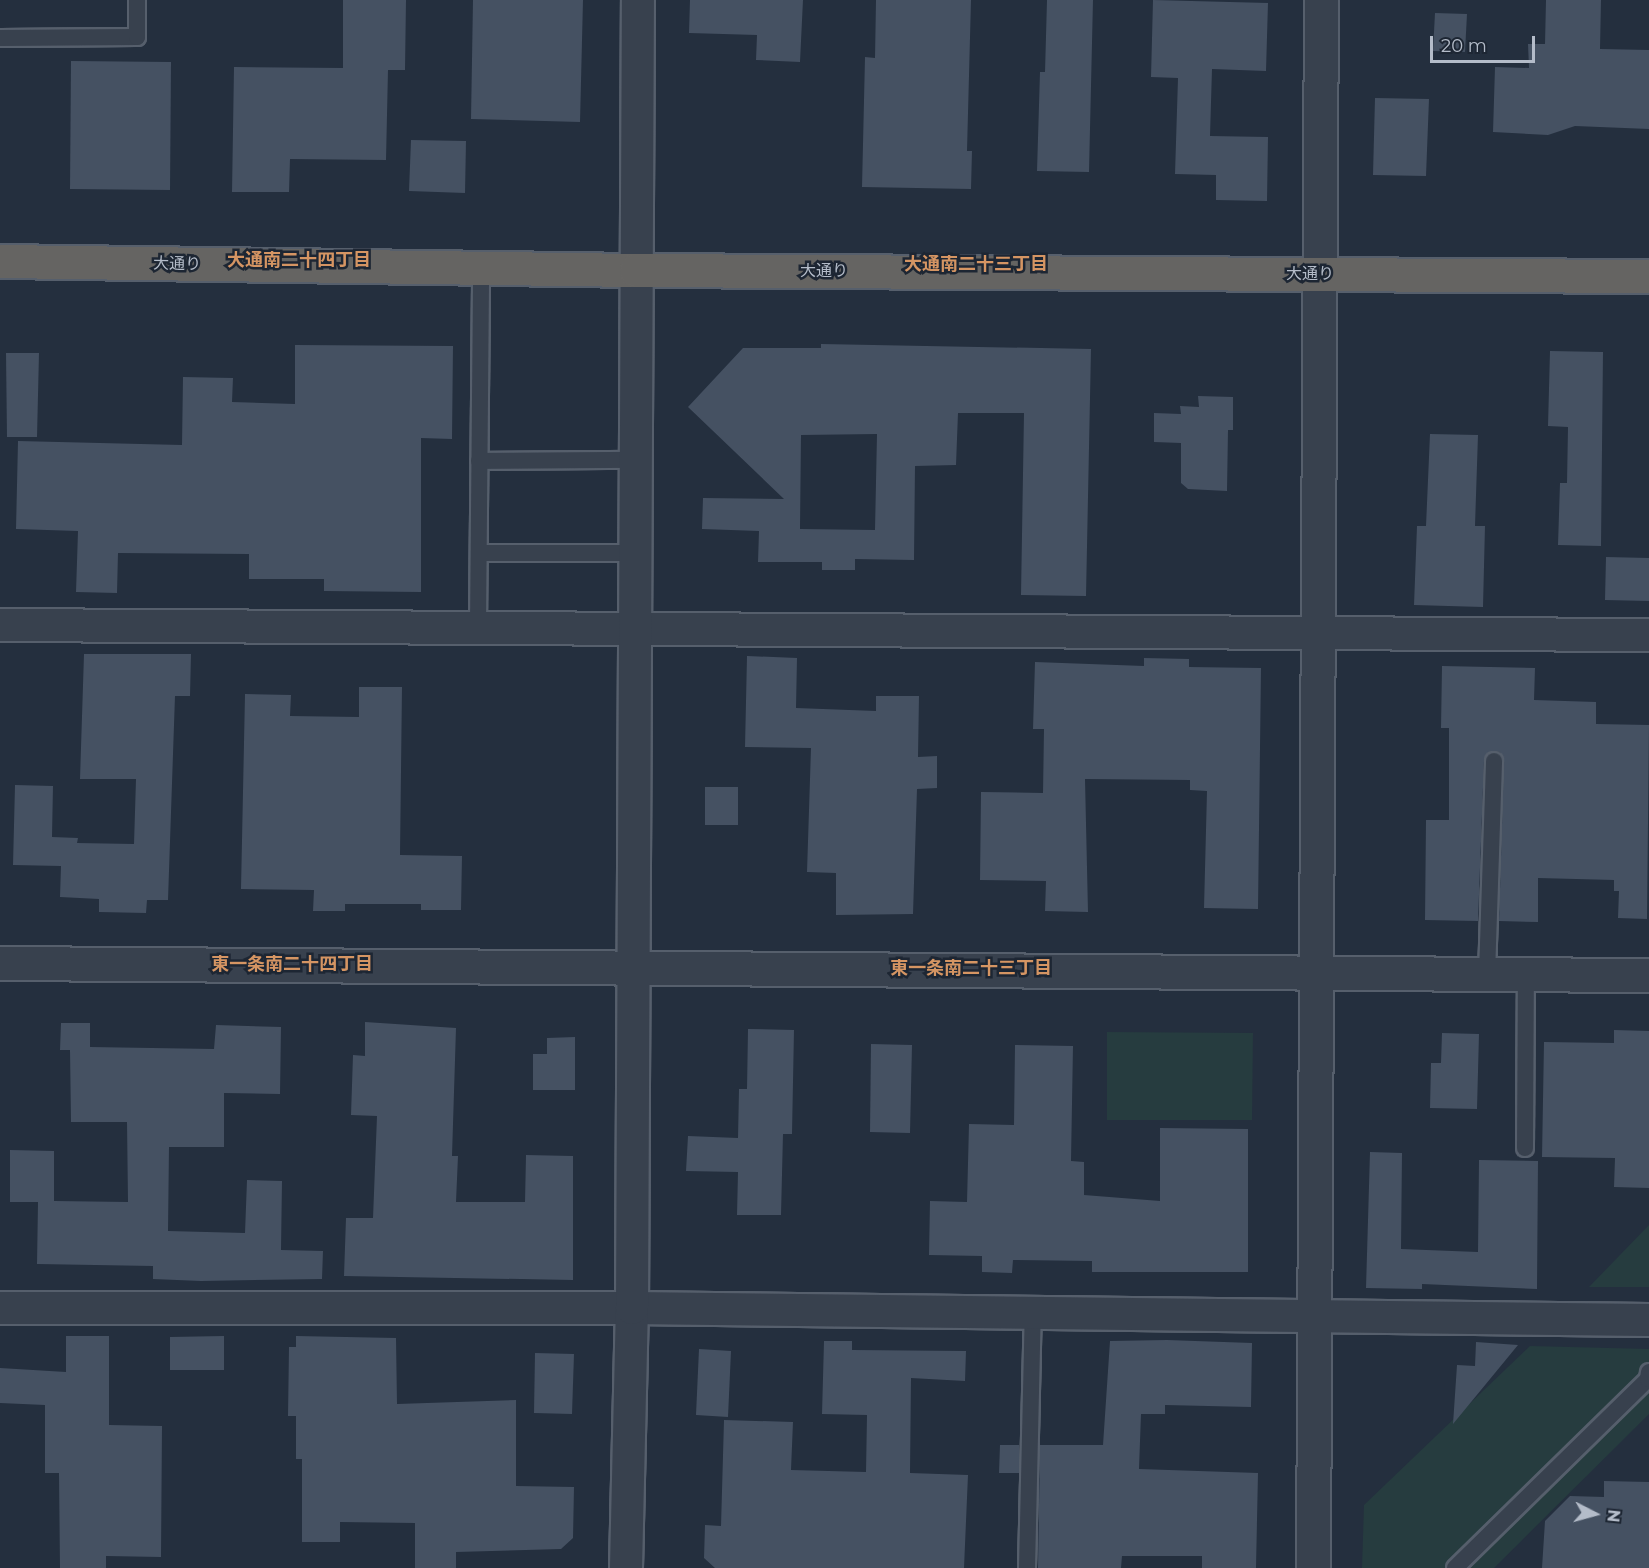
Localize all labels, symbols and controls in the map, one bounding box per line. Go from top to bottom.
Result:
scale bar [1433,24,1538,62]
text: 20 m [1441,35,1487,57]
district label: 大通南二十四丁目 [227,249,371,271]
district label: 大通南二十三丁目 [904,253,1048,275]
street label: 大通り [153,254,201,274]
street label: 大通り [800,261,848,281]
street label: 大通り [1286,264,1334,284]
district label: 東一条南二十四丁目 [211,953,373,975]
district label: 東一条南二十三丁目 [890,957,1052,979]
north arrow [1565,1484,1625,1544]
text: N [1603,1509,1624,1523]

